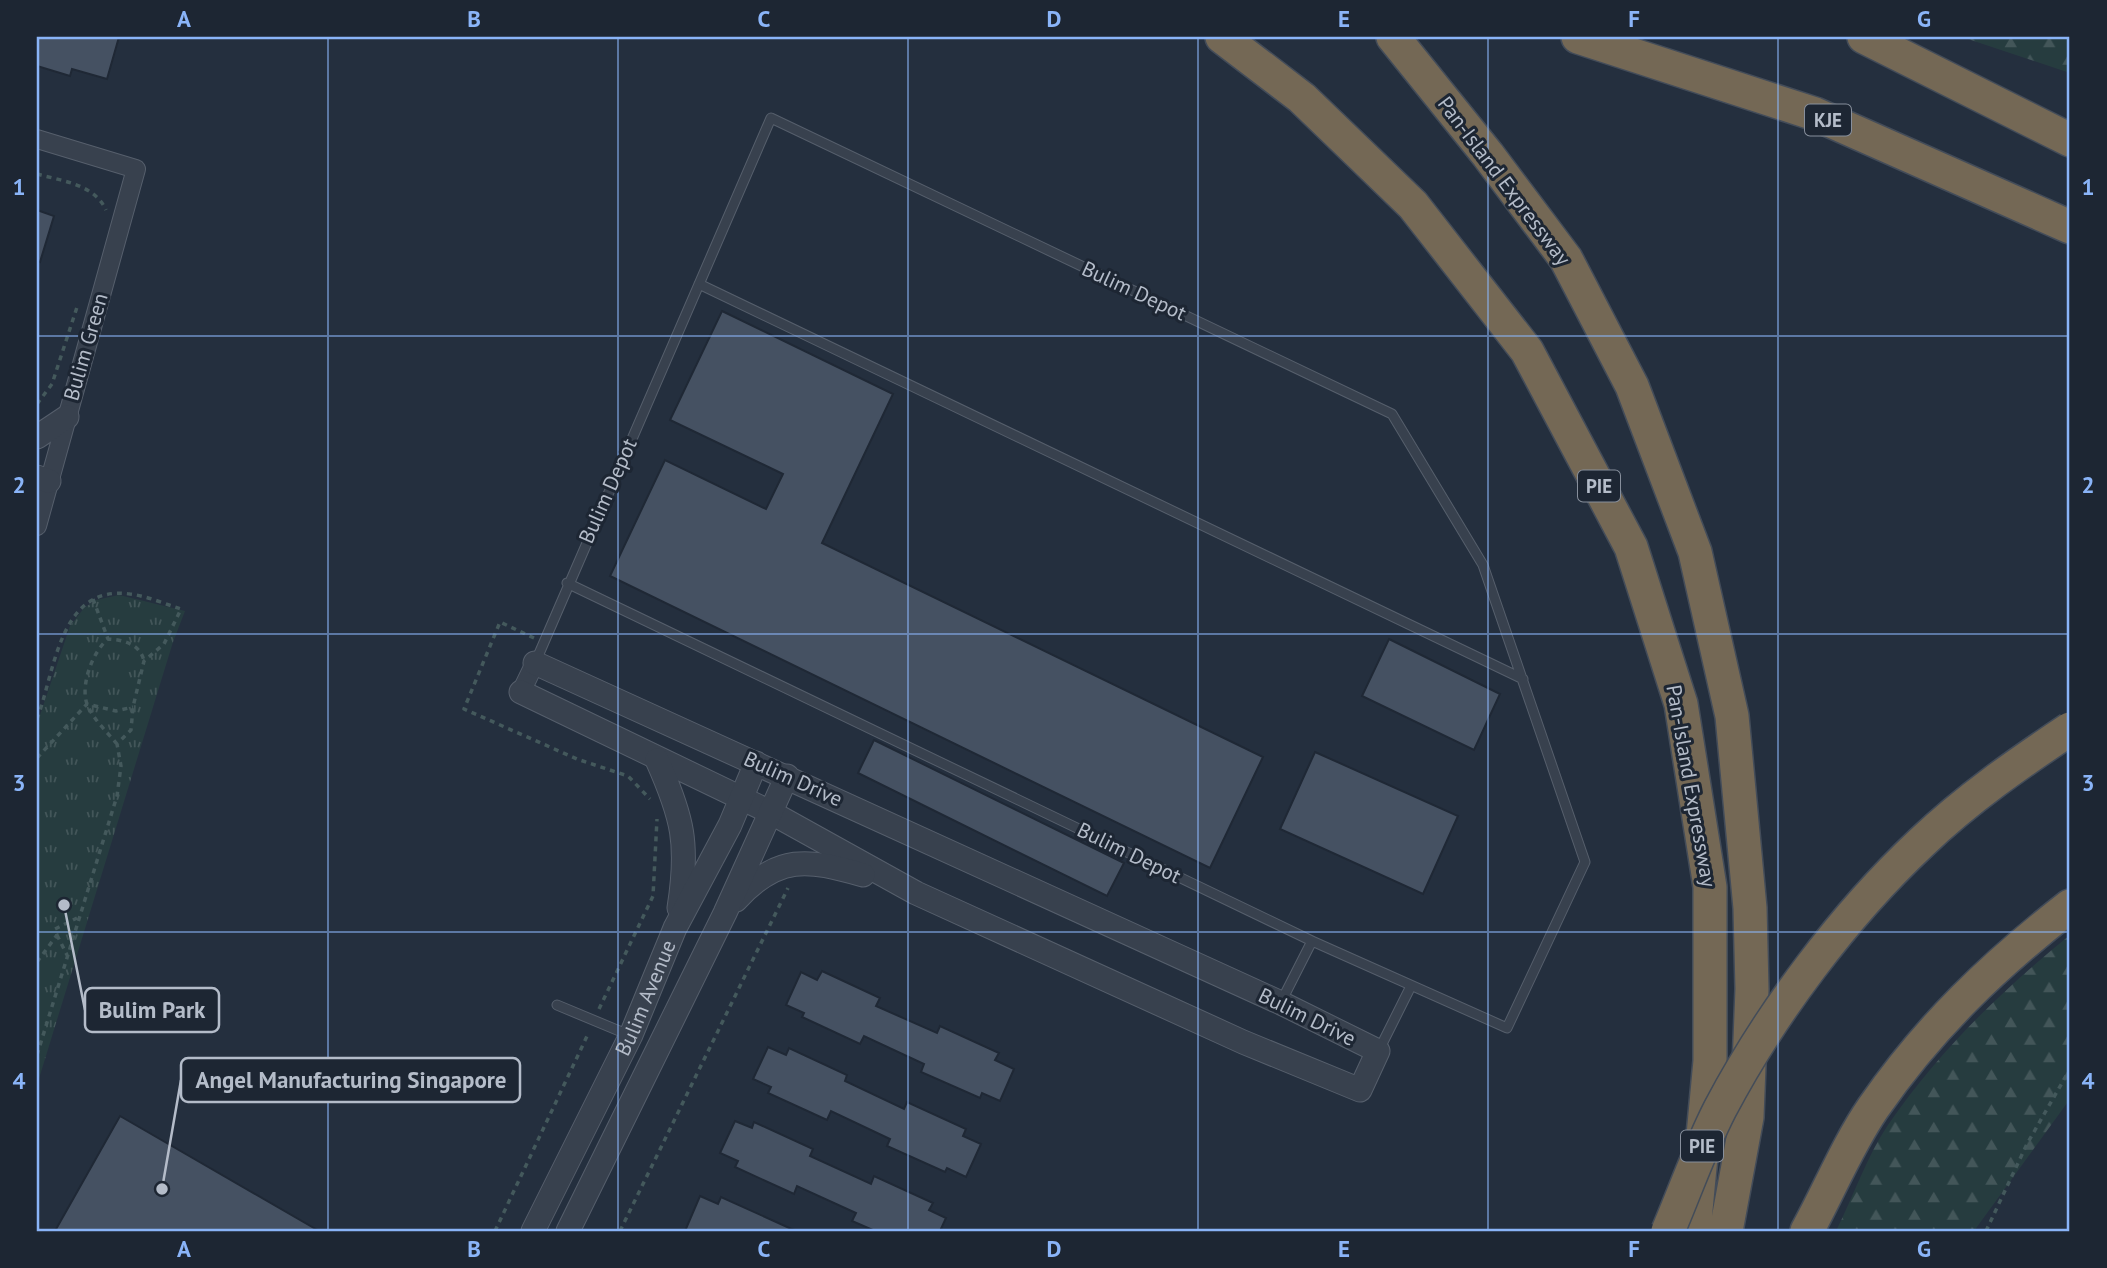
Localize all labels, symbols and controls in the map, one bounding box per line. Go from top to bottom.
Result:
text: A [177,4,191,33]
text: B [467,4,481,33]
text: C [758,4,771,33]
text: D [1047,4,1061,33]
text: E [1338,4,1350,33]
text: F [1628,4,1640,33]
text: G [1917,4,1931,33]
street label: Pan-Island Expressway [1432,91,1577,271]
road number: KJE [1805,104,1851,136]
text: 1 [12,172,26,201]
text: 1 [2081,172,2095,201]
street label: Bulim Depot [1078,255,1191,326]
street label: Bulim Green [57,290,114,404]
street label: Bulim Depot [572,434,643,548]
text: 2 [12,470,26,499]
text: 2 [2081,470,2095,499]
road number: PIE [1578,471,1620,502]
street label: Pan-Island Expressway [1660,683,1723,889]
street label: Bulim Drive [740,745,847,812]
text: 3 [12,768,26,797]
text: 3 [2081,768,2095,797]
street label: Bulim Depot [1073,816,1186,889]
street label: Bulim Avenue [609,936,682,1060]
street label: Bulim Drive [1254,981,1360,1052]
callout: Bulim Park [85,988,219,1032]
text: Bulim Park [99,995,206,1024]
callout: Angel Manufacturing Singapore [181,1058,520,1102]
text: Angel Manufacturing Singapore [195,1065,507,1094]
text: 4 [12,1066,26,1095]
text: 4 [2081,1066,2095,1095]
road number: PIE [1681,1130,1723,1162]
text: A [177,1234,191,1263]
text: B [467,1234,481,1263]
text: C [758,1234,771,1263]
text: D [1047,1234,1061,1263]
text: E [1338,1234,1350,1263]
text: F [1628,1234,1640,1263]
text: G [1917,1234,1931,1263]

